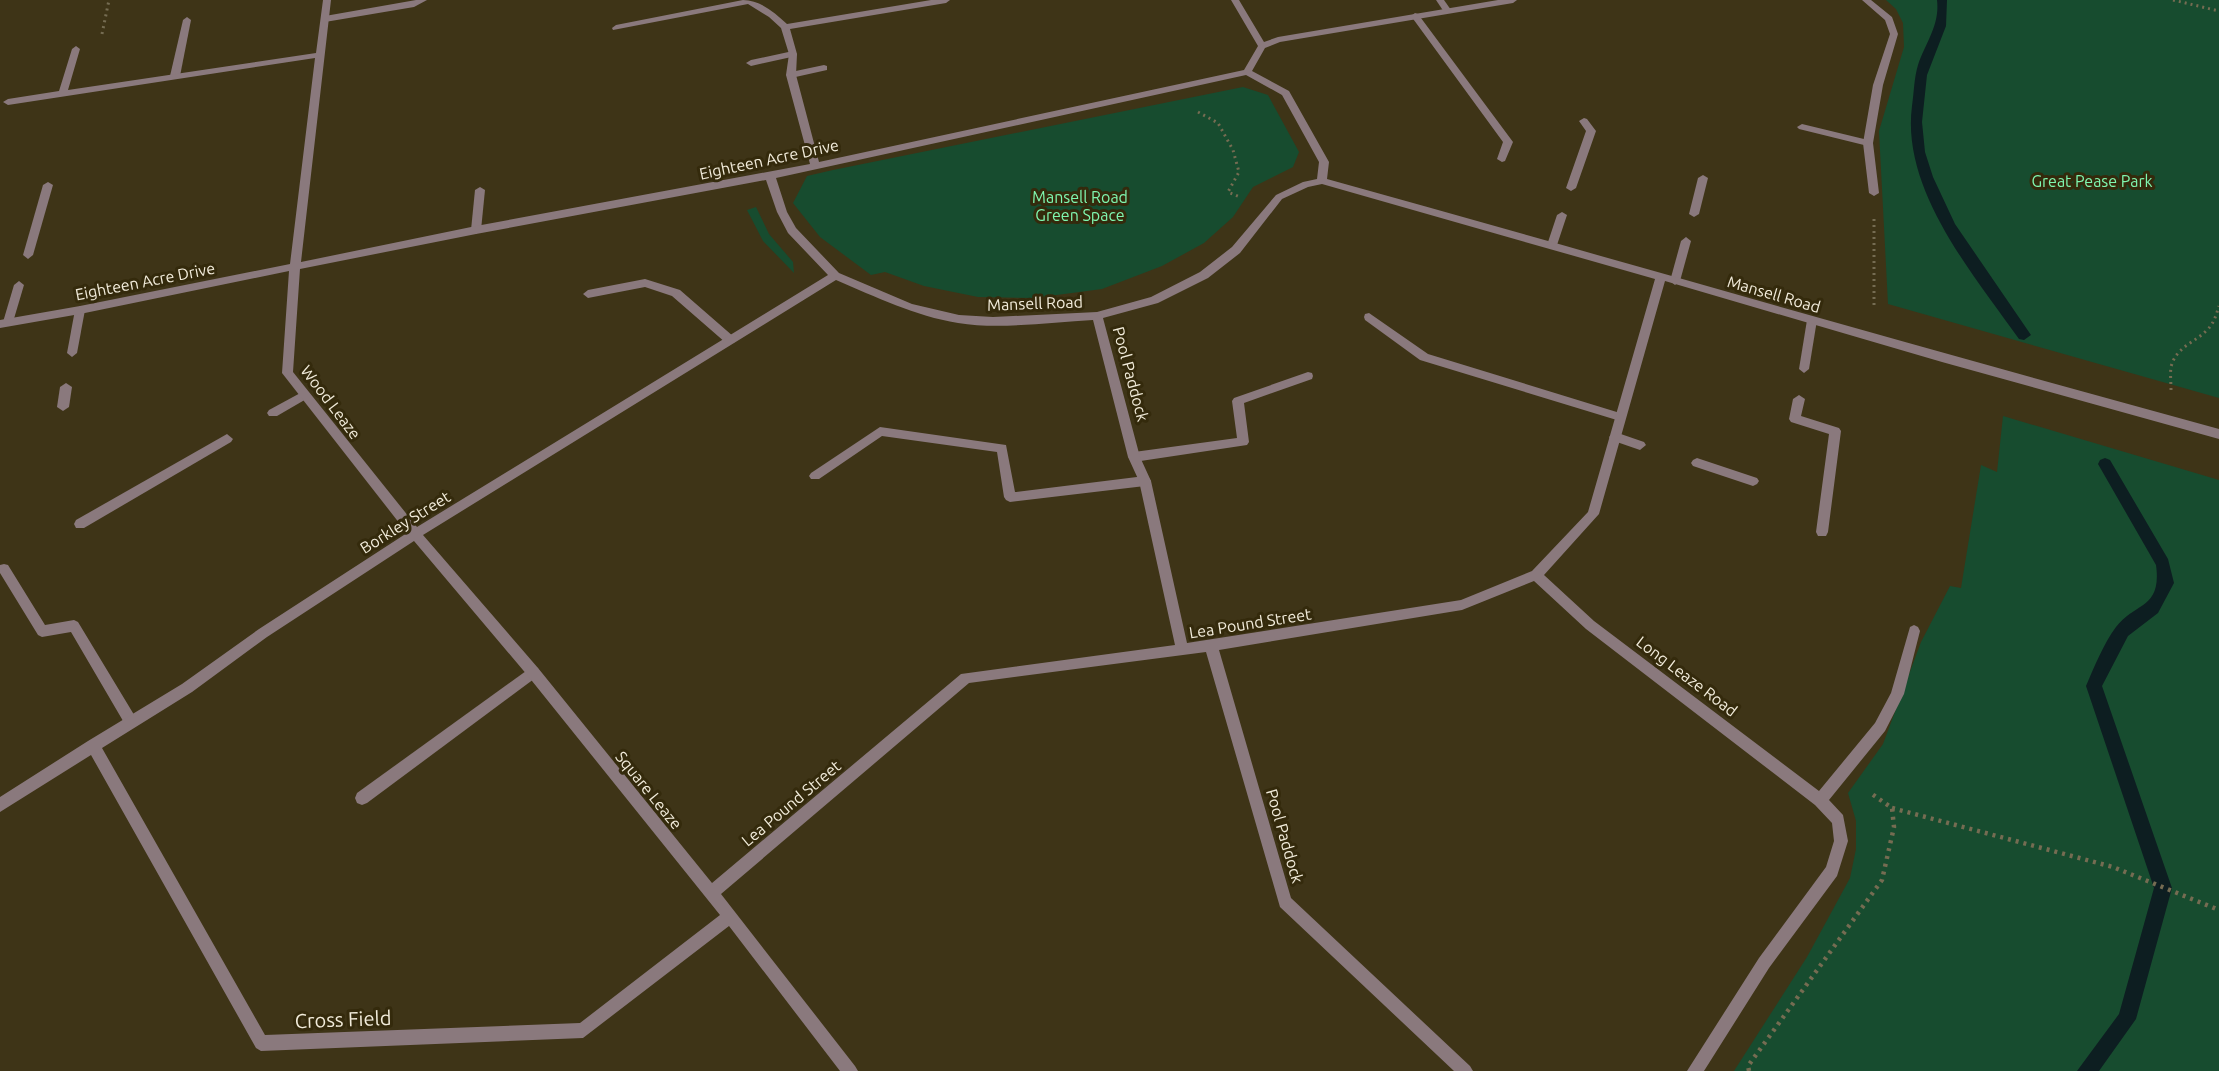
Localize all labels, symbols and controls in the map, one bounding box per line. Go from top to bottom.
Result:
street label: Eighteen Acre Drive [698,135,840,183]
park label: Great Pease Park [2031,172,2153,190]
park label: Mansell Road Green Space [1032,188,1128,224]
street label: Eighteen Acre Drive [74,259,216,303]
street label: Mansell Road [1725,272,1823,316]
street label: Mansell Road [987,292,1083,314]
street label: Pool Paddock [1110,325,1152,423]
street label: Wood Leaze [297,362,365,442]
street label: Borkley Street [357,487,454,557]
street label: Lea Pound Street [1188,604,1313,642]
street label: Long Leaze Road [1633,632,1741,720]
street label: Square Leaze [612,747,686,833]
street label: Lea Pound Street [738,756,845,850]
street label: Pool Paddock [1263,787,1307,885]
street label: Cross Field [294,1006,392,1032]

